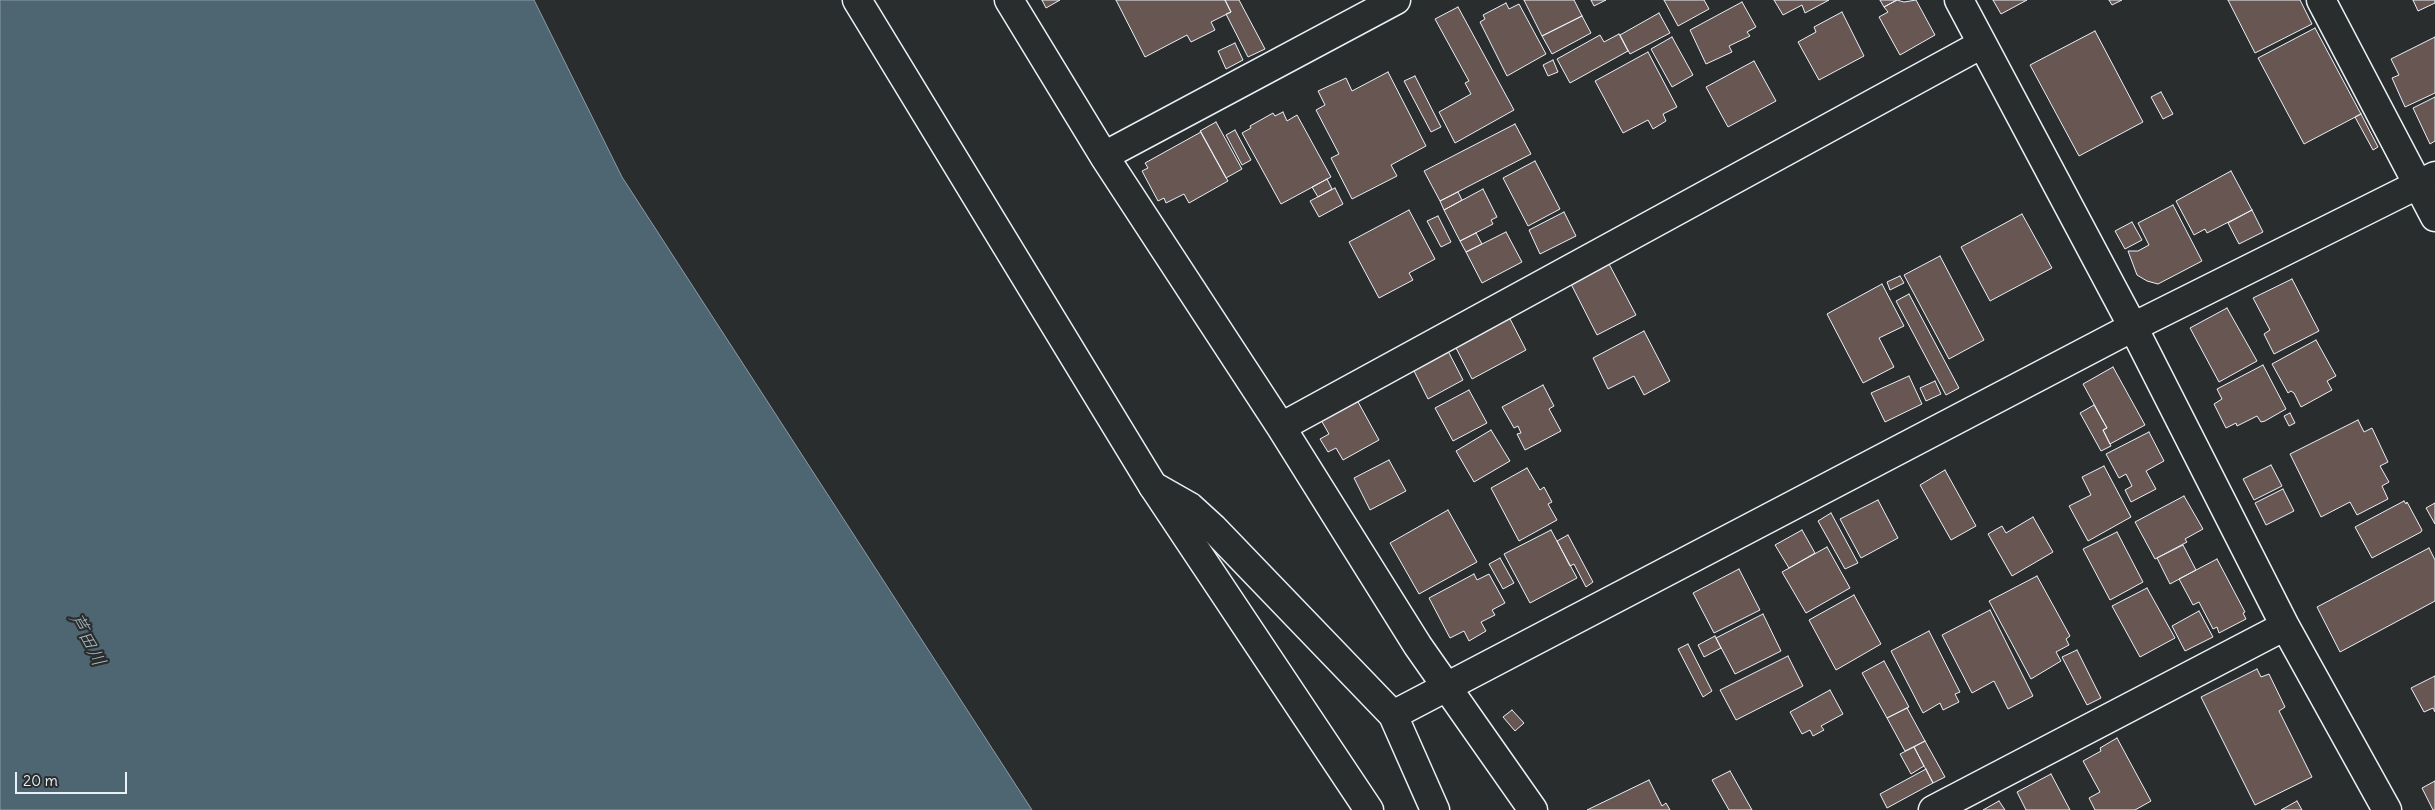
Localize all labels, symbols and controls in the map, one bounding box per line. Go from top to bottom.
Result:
water label: 芦田川 [64,609,110,671]
scale bar [18,762,130,794]
text: 20 m [23,771,58,790]

